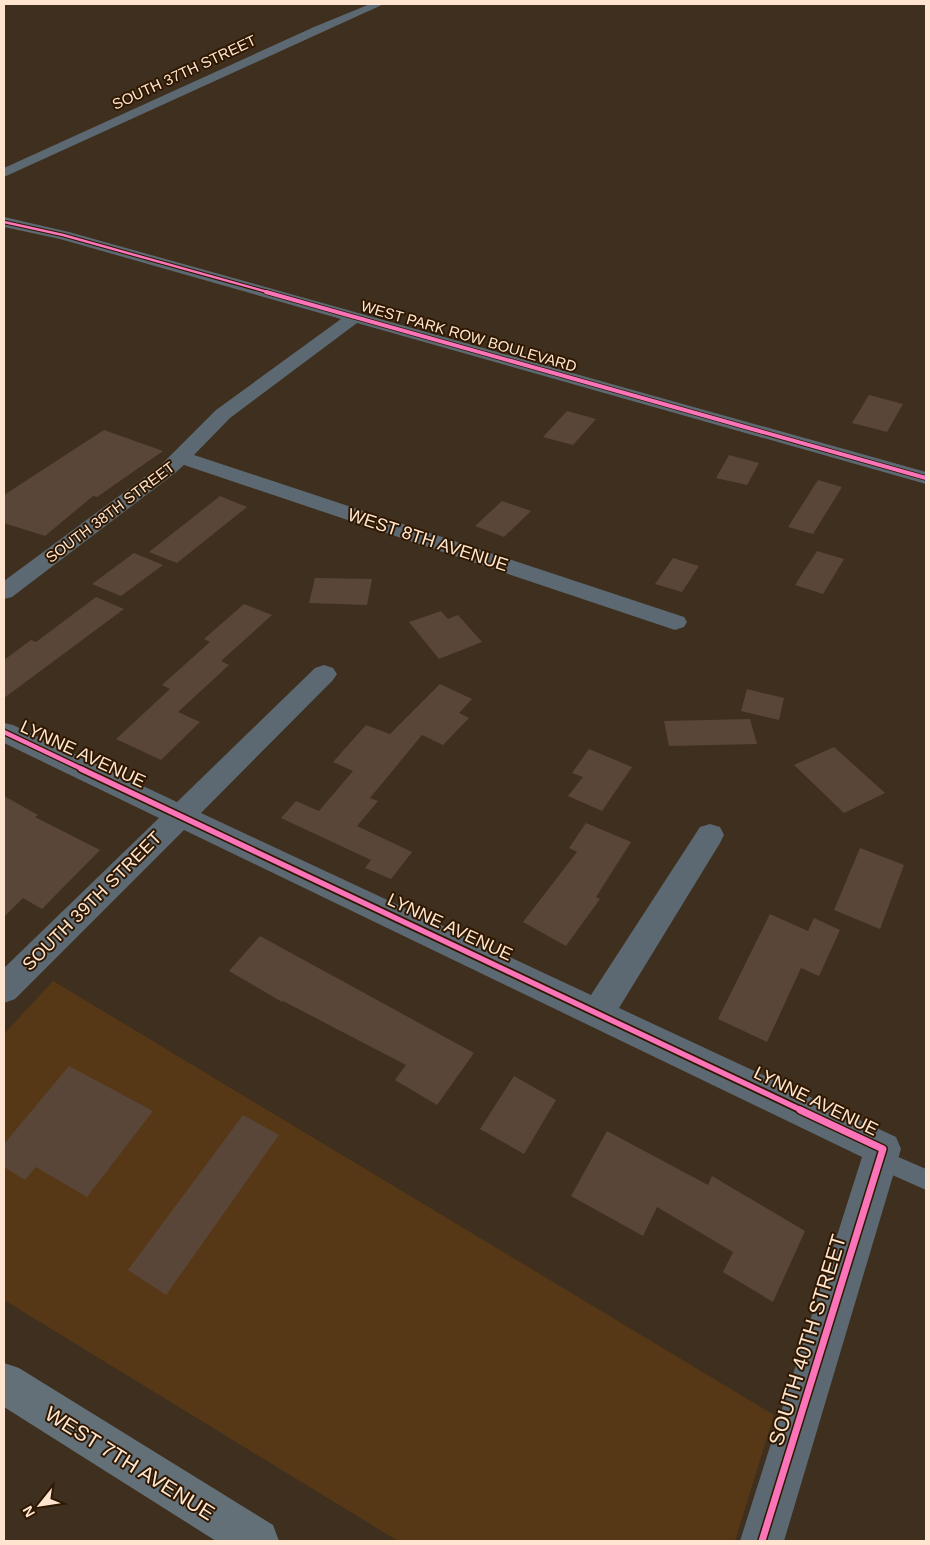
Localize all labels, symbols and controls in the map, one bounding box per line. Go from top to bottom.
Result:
street label: SOUTH 37TH STREET [109,31,259,113]
street label: WEST PARK ROW BOULEVARD [359,297,579,375]
street label: SOUTH 38TH STREET [42,458,178,566]
street label: WEST 8TH AVENUE [345,505,511,575]
street label: LYNNE AVENUE [17,716,149,792]
street label: SOUTH 39TH STREET [18,827,166,975]
street label: LYNNE AVENUE [384,889,516,965]
street label: LYNNE AVENUE [751,1062,881,1140]
street label: SOUTH 40TH STREET [764,1232,850,1448]
street label: WEST 7TH AVENUE [41,1402,219,1524]
north arrow [15,1480,65,1530]
text: N [19,1503,38,1520]

